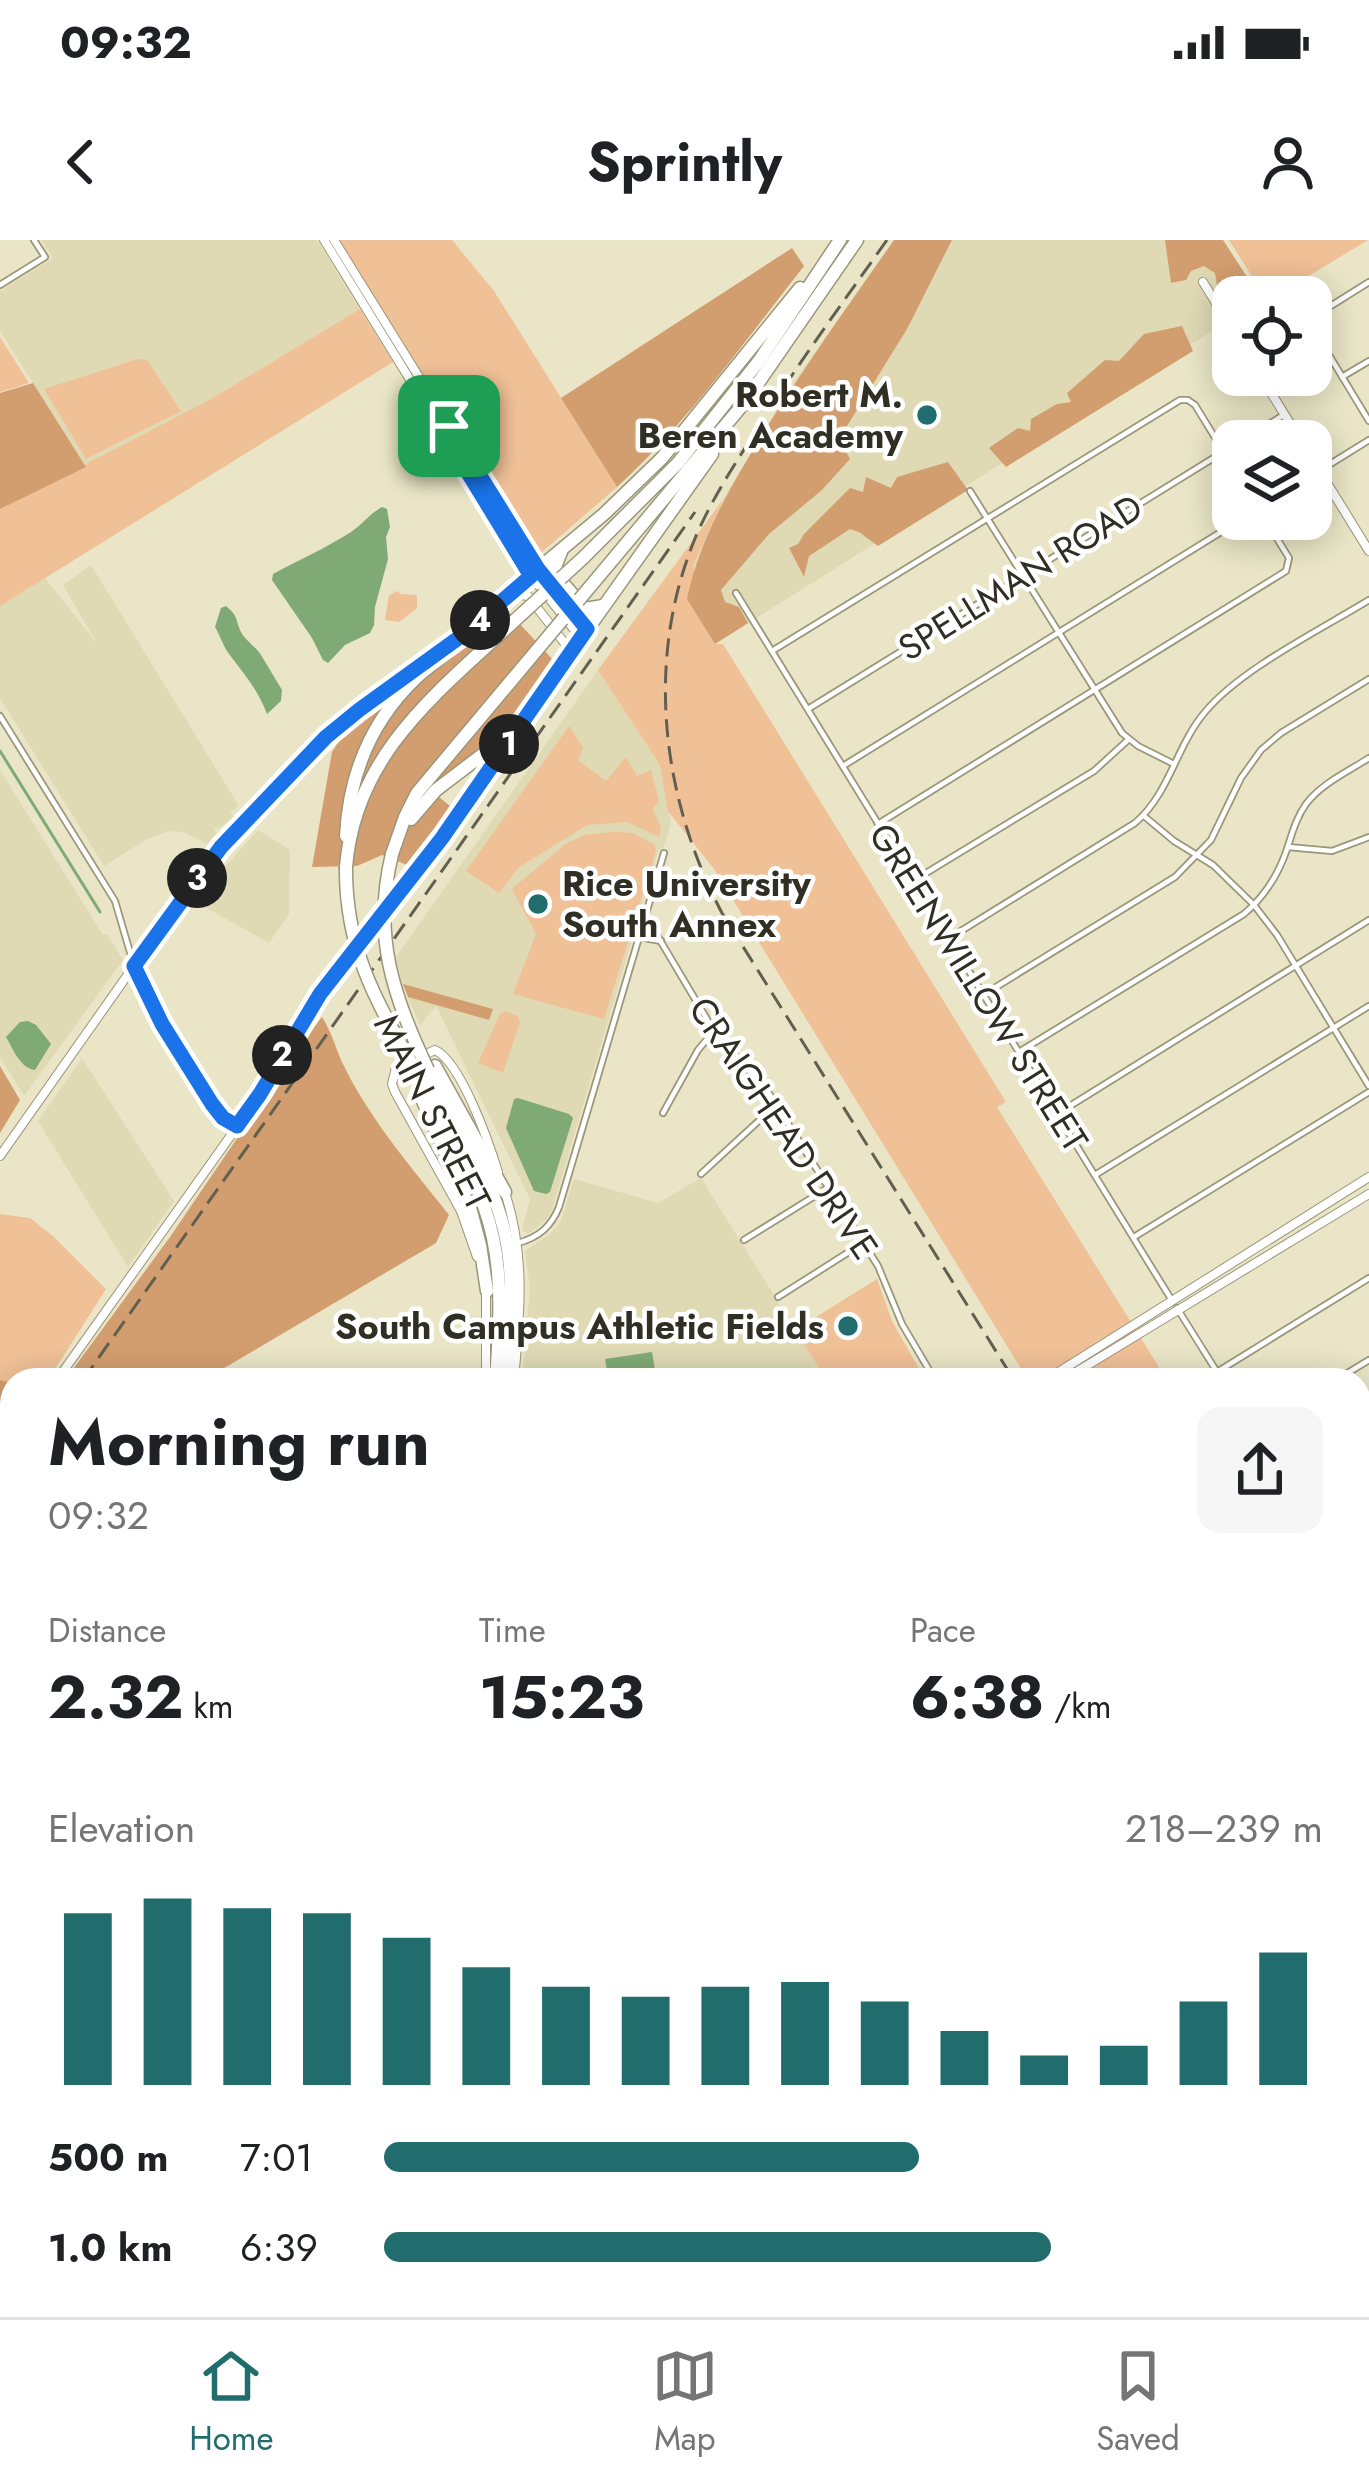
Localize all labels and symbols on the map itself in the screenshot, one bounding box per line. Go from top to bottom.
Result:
place label: Robert M. Beren Academy [637,368,904,461]
pin [398,375,500,477]
marker: Robert M. Beren Academy [914,402,940,428]
street label: SPELLMAN ROAD [888,481,1152,673]
pin: 4 [450,590,510,650]
pin: 1 [479,714,539,774]
street label: GREENWILLOW STREET [857,813,1101,1161]
pin: 3 [167,848,227,908]
place label: Rice University South Annex [562,857,812,950]
marker: Rice University South Annex [525,891,551,917]
street label: CRAIGHEAD DRIVE [677,986,891,1270]
street label: MAIN STREET [361,1005,505,1219]
pin: 2 [252,1025,312,1085]
place label: South Campus Athletic Fields [335,1300,824,1352]
marker: South Campus Athletic Fields [835,1313,861,1339]

